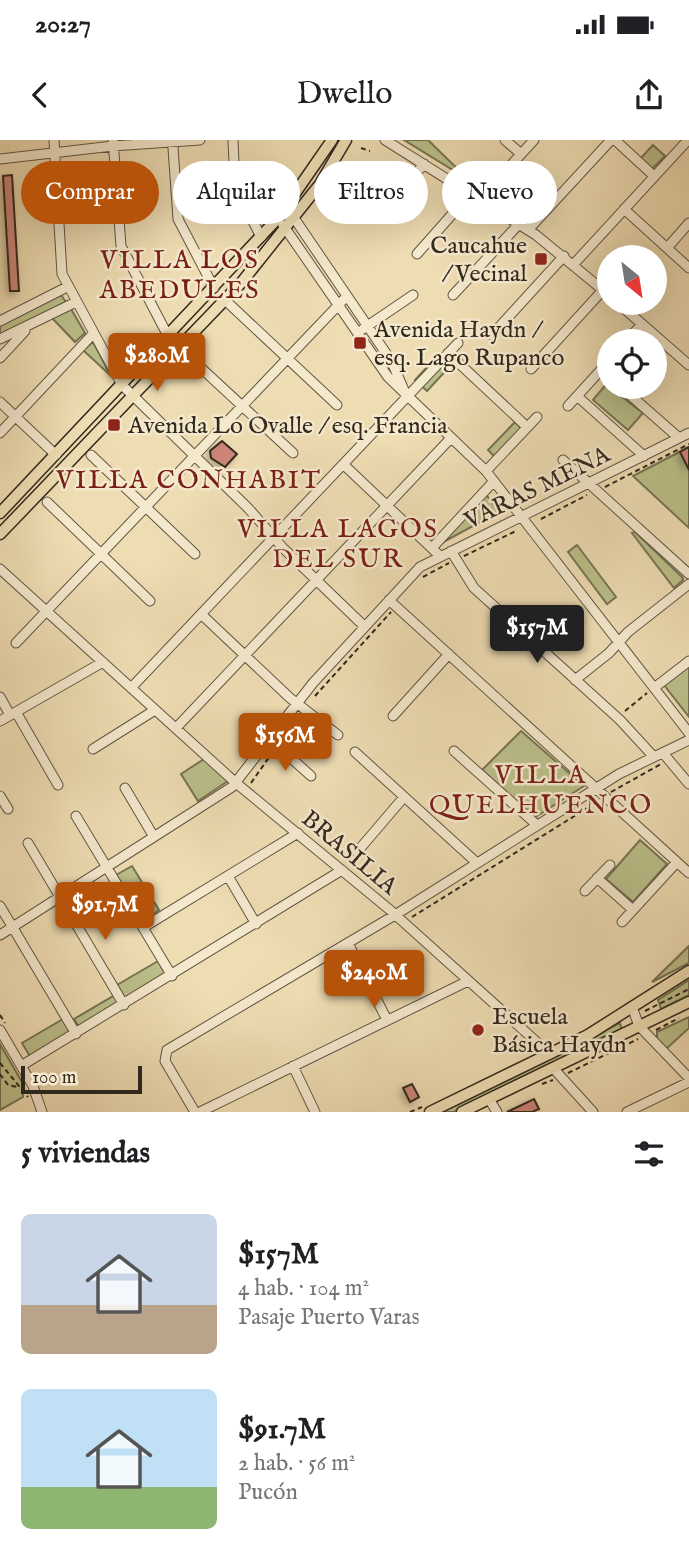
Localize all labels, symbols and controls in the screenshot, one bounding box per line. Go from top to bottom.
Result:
text: 20:27 [35,8,91,41]
text: Dwello [297,74,392,115]
icon: back [21,76,59,114]
icon: share [630,76,668,114]
chip: Comprar [21,161,159,224]
chip: Alquilar [173,161,300,224]
chip: Filtros [314,161,428,224]
chip: Nuevo [442,161,557,224]
place label: Caucahue / Vecinal [430,231,527,290]
district label: VILLA LOS ABEDULES [98,244,261,307]
north arrow [597,245,667,315]
map controls [597,245,667,399]
marker: Caucahue / Vecinal [533,251,549,267]
place label: Avenida Haydn / esq. Lago Rupanco [373,315,564,374]
button: locate [597,329,667,399]
pin: $280M [108,334,206,393]
marker: Avenida Haydn / esq. Lago Rupanco [352,335,368,351]
text: $280M [124,341,190,370]
place label: Avenida Lo Ovalle / esq. Francia [127,411,448,442]
marker: Avenida Lo Ovalle / esq. Francia [106,417,122,433]
street label: VARAS MENA [459,439,616,537]
district label: VILLA CONHABIT [55,464,322,497]
district label: VILLA LAGOS DEL SUR [236,513,439,576]
pin: $157M [488,606,586,665]
text: $157M [506,613,568,642]
pin: $156M [236,714,334,773]
text: $156M [255,721,315,750]
district label: VILLA QUELHUENCO [429,759,653,822]
street label: BRASILIA [295,804,404,903]
pin: $91.7M [48,882,162,942]
text: $91.7M [71,890,139,919]
pin: $240M [325,950,423,1010]
text: $240M [340,958,408,987]
place label: Escuela Básica Haydn [492,1002,627,1061]
marker: Escuela Básica Haydn [470,1022,486,1038]
scale bar [21,1063,142,1095]
text: 100 m [32,1066,76,1090]
text: 5 viviendas [21,1135,150,1173]
icon: filters [630,1135,668,1173]
text: $157M [238,1236,319,1274]
icon: home [77,1242,161,1326]
text: 4 hab. · 104 m² [238,1274,369,1303]
text: Pasaje Puerto Varas [238,1303,420,1332]
text: $91.7M [238,1411,326,1449]
icon: home [77,1417,161,1501]
text: 2 hab. · 56 m² [238,1449,356,1478]
text: Pucón [238,1478,298,1507]

